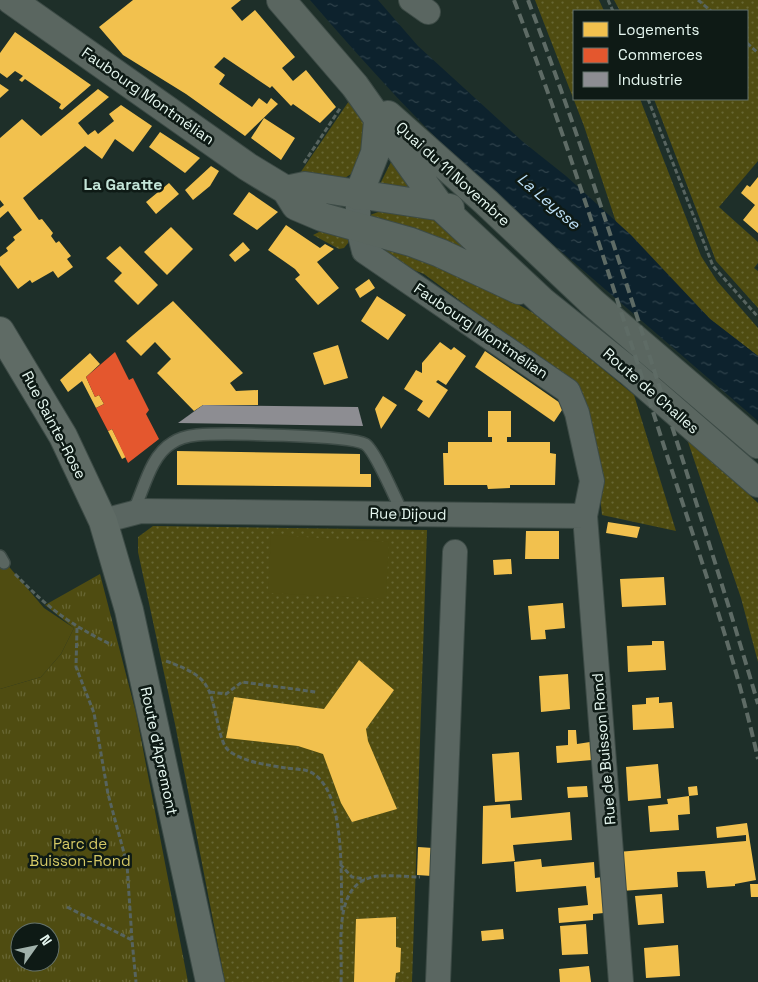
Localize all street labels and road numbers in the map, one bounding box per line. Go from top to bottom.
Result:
street label: Faubourg Montmélian [78,43,218,149]
street label: Quai du 11 Novembre [392,117,514,230]
street label: Faubourg Montmélian [411,279,552,383]
street label: Route de Challes [599,344,703,438]
street label: Rue Sainte-Rose [18,367,91,482]
street label: Rue Dijoud [369,503,447,524]
street label: Rue de Buisson Rond [587,672,620,826]
street label: Route d'Apremont [137,685,182,817]

